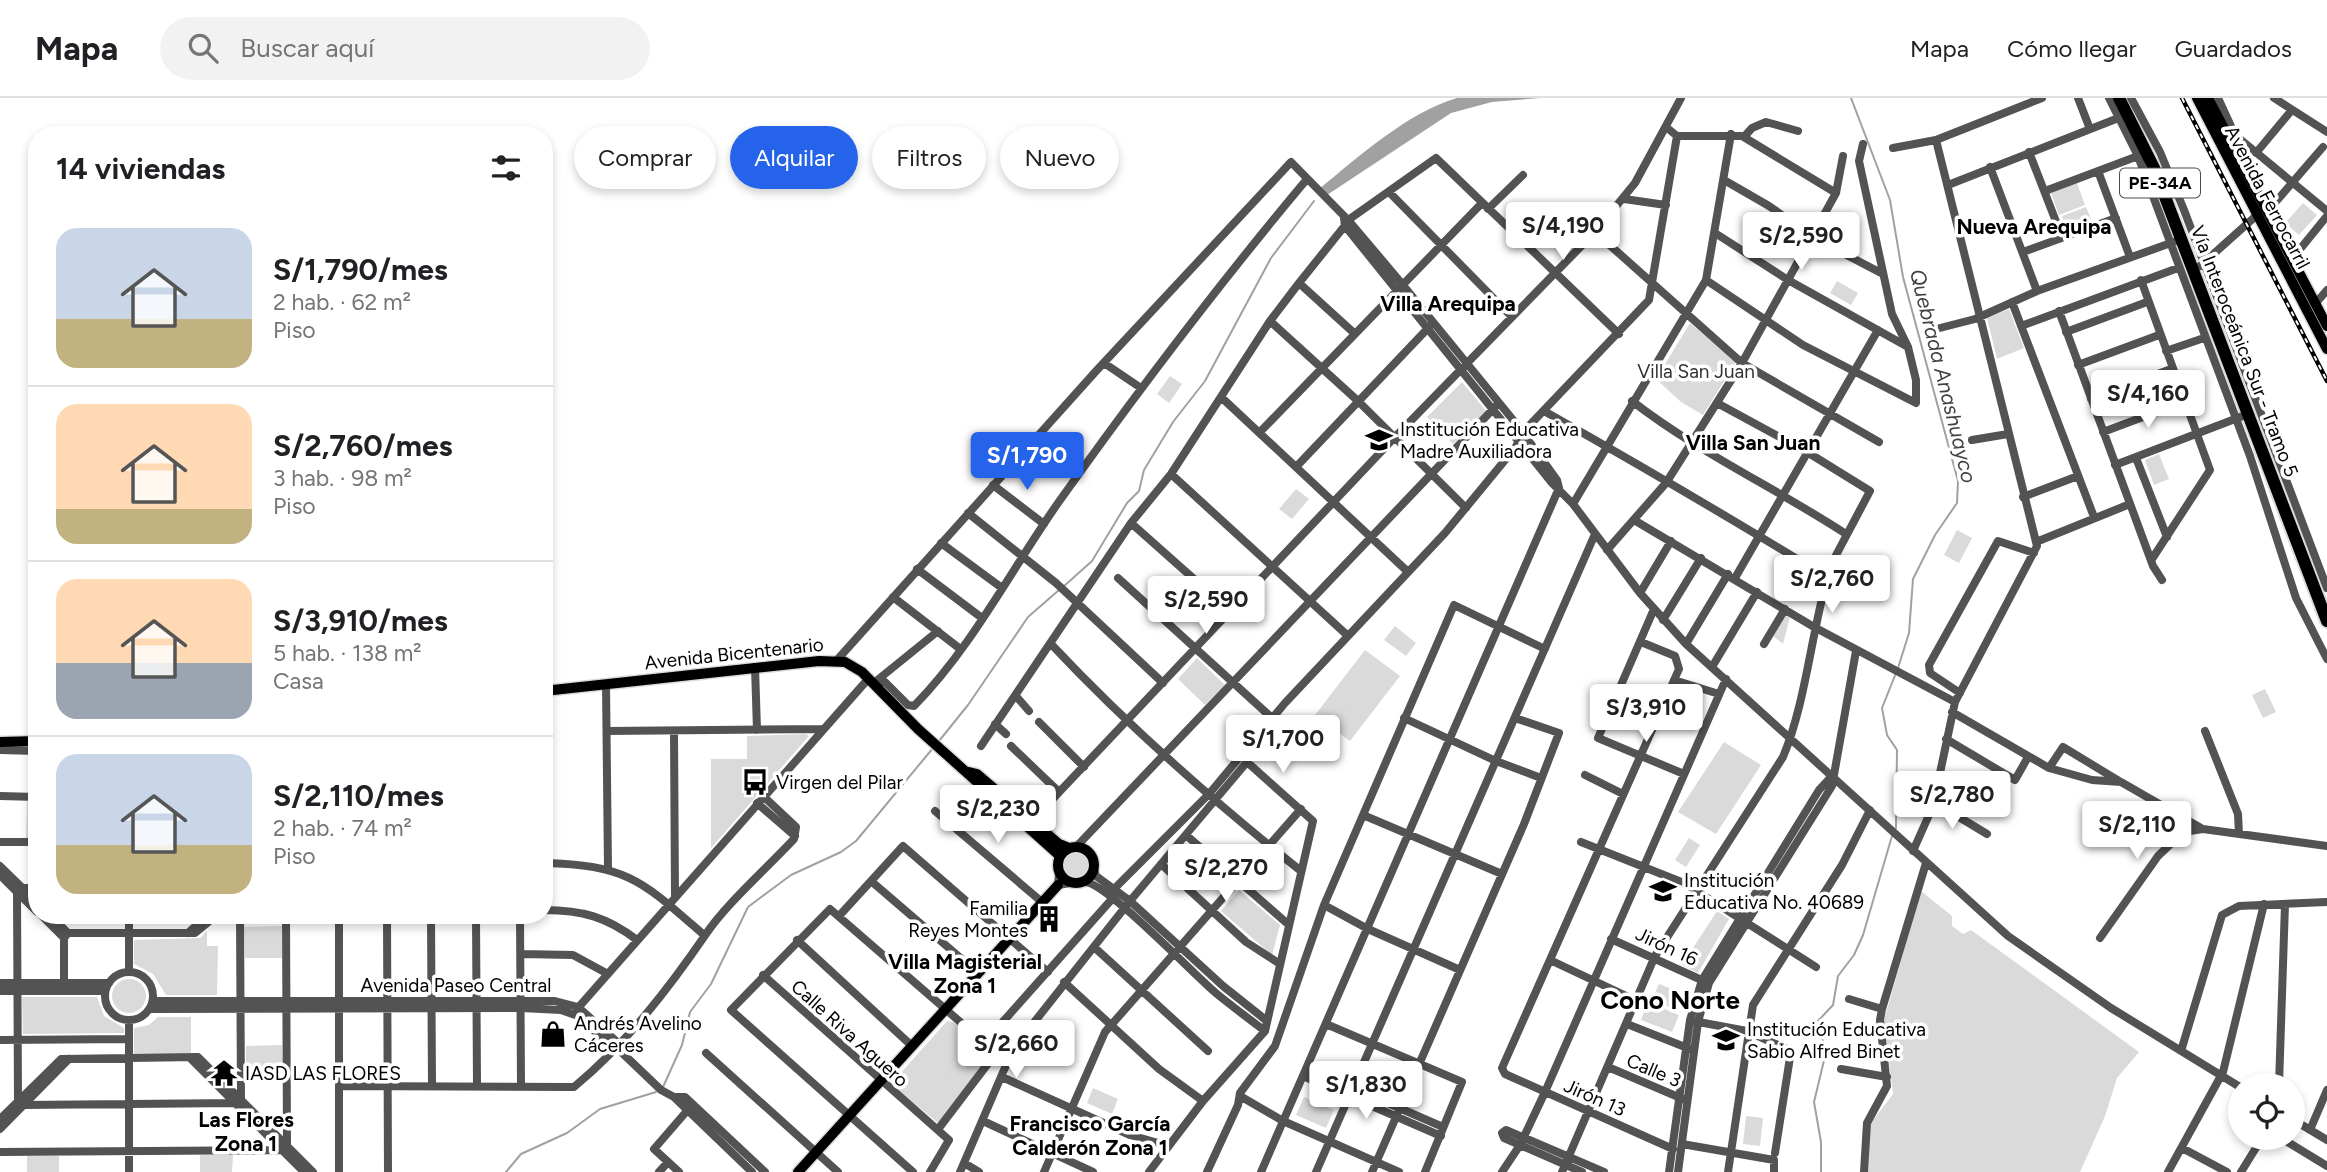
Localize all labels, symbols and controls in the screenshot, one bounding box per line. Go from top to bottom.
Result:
search box [160,17,650,80]
text: Mapa [35,29,118,68]
icon: search [184,29,222,67]
text: Buscar aquí [240,32,374,64]
text: Mapa [1910,34,1969,63]
text: Cómo llegar [2007,34,2137,63]
text: Guardados [2175,34,2292,63]
street label: Avenida Ferrocarril [2220,122,2315,273]
chip: Comprar [574,126,716,189]
chip: Alquilar [730,126,858,189]
chip: Filtros [872,126,986,189]
chip: Nuevo [1000,126,1119,189]
icon: filters [487,149,525,187]
text: 14 viviendas [56,150,225,187]
road number: PE-34A [2120,168,2200,198]
pin: S/4,190 [1498,202,1628,262]
text: S/4,190 [1522,211,1604,239]
pin: S/2,590 [1736,212,1866,272]
district label: Nueva Arequipa [1956,214,2112,239]
text: S/2,590 [1759,221,1843,249]
street label: Vía Interoceánica Sur - Tramo 5 [2186,222,2303,480]
text: S/1,790/mes [273,251,448,288]
icon: home [112,256,196,340]
water label: Quebrada Anashuayco [1905,266,1982,485]
text: 2 hab. · 62 m² [273,288,411,316]
district label: Villa Arequipa [1380,291,1516,316]
text: Piso [273,316,316,344]
park label: Villa San Juan [1637,360,1755,383]
pin: S/4,160 [2083,370,2213,430]
text: S/4,160 [2107,379,2189,407]
place label: Institución Educativa Madre Auxiliadora [1400,418,1579,463]
school or university icon: Institución Educativa Madre Auxiliadora [1364,425,1394,455]
text: S/2,760/mes [273,427,453,464]
district label: Villa San Juan [1686,430,1820,455]
icon: home [112,432,196,516]
pin: S/1,790 [962,432,1092,492]
text: S/1,790 [987,441,1067,469]
text: 3 hab. · 98 m² [273,464,412,492]
text: Piso [273,492,316,520]
pin: S/2,760 [1767,556,1897,615]
text: S/2,760 [1790,564,1874,592]
pin: S/2,590 [1141,576,1271,636]
text: S/2,590 [1164,585,1248,613]
text: S/3,910/mes [273,602,448,639]
icon: home [112,607,196,691]
street label: Avenida Bicentenario [643,633,825,674]
text: 5 hab. · 138 m² [273,639,422,667]
text: Casa [273,667,324,695]
pin: S/3,910 [1581,684,1711,744]
text: S/3,910 [1606,693,1686,721]
pin: S/1,700 [1218,716,1348,775]
text: S/1,700 [1242,724,1324,752]
bus stop icon: Virgen del Pilar [740,767,770,797]
place label: Virgen del Pilar [776,771,903,794]
pin: S/2,780 [1887,772,2017,831]
text: S/2,110/mes [273,777,444,814]
text: S/2,780 [1910,780,1994,808]
icon: home [112,782,196,866]
pin: S/2,230 [933,786,1063,845]
text: S/2,230 [956,794,1040,822]
pin: S/2,110 [2072,802,2202,861]
text: S/2,110 [2098,810,2176,838]
text: 2 hab. · 74 m² [273,814,412,842]
text: Piso [273,842,316,870]
pin: S/2,270 [1161,844,1291,904]
text: S/2,270 [1184,853,1268,881]
place label: Institución Educativa No. 40689 [1684,869,1864,914]
school or university icon: Institución Educativa No. 40689 [1648,876,1678,906]
place label: Familia Reyes Montes [908,897,1028,942]
building icon: Familia Reyes Montes [1034,904,1064,934]
street label: Jirón 16 [1632,922,1702,971]
district label: Villa Magisterial Zona 1 [888,949,1042,998]
street label: Avenida Paseo Central [361,974,551,997]
street label: Calle Riva Aguero [786,975,913,1092]
district label: Cono Norte [1600,984,1740,1016]
place label: Andrés Avelino Cáceres [574,1012,702,1057]
place label: Institución Educativa Sabio Alfred Binet [1747,1018,1926,1063]
shop icon: Andrés Avelino Cáceres [538,1019,568,1049]
pin: S/2,660 [951,1020,1081,1080]
school or university icon: Institución Educativa Sabio Alfred Binet [1711,1025,1741,1055]
text: S/2,660 [974,1029,1058,1057]
street label: Calle 3 [1623,1049,1685,1092]
temple icon: IASD LAS FLORES [209,1058,239,1088]
place label: IASD LAS FLORES [245,1062,401,1085]
pin: S/1,830 [1301,1062,1431,1121]
text: S/1,830 [1325,1070,1407,1098]
map controls [2228,1073,2305,1150]
button: locate [2228,1073,2305,1150]
street label: Jirón 13 [1560,1074,1629,1121]
district label: Las Flores Zona 1 [198,1107,294,1156]
district label: Francisco García Calderón Zona 1 [1010,1111,1170,1160]

